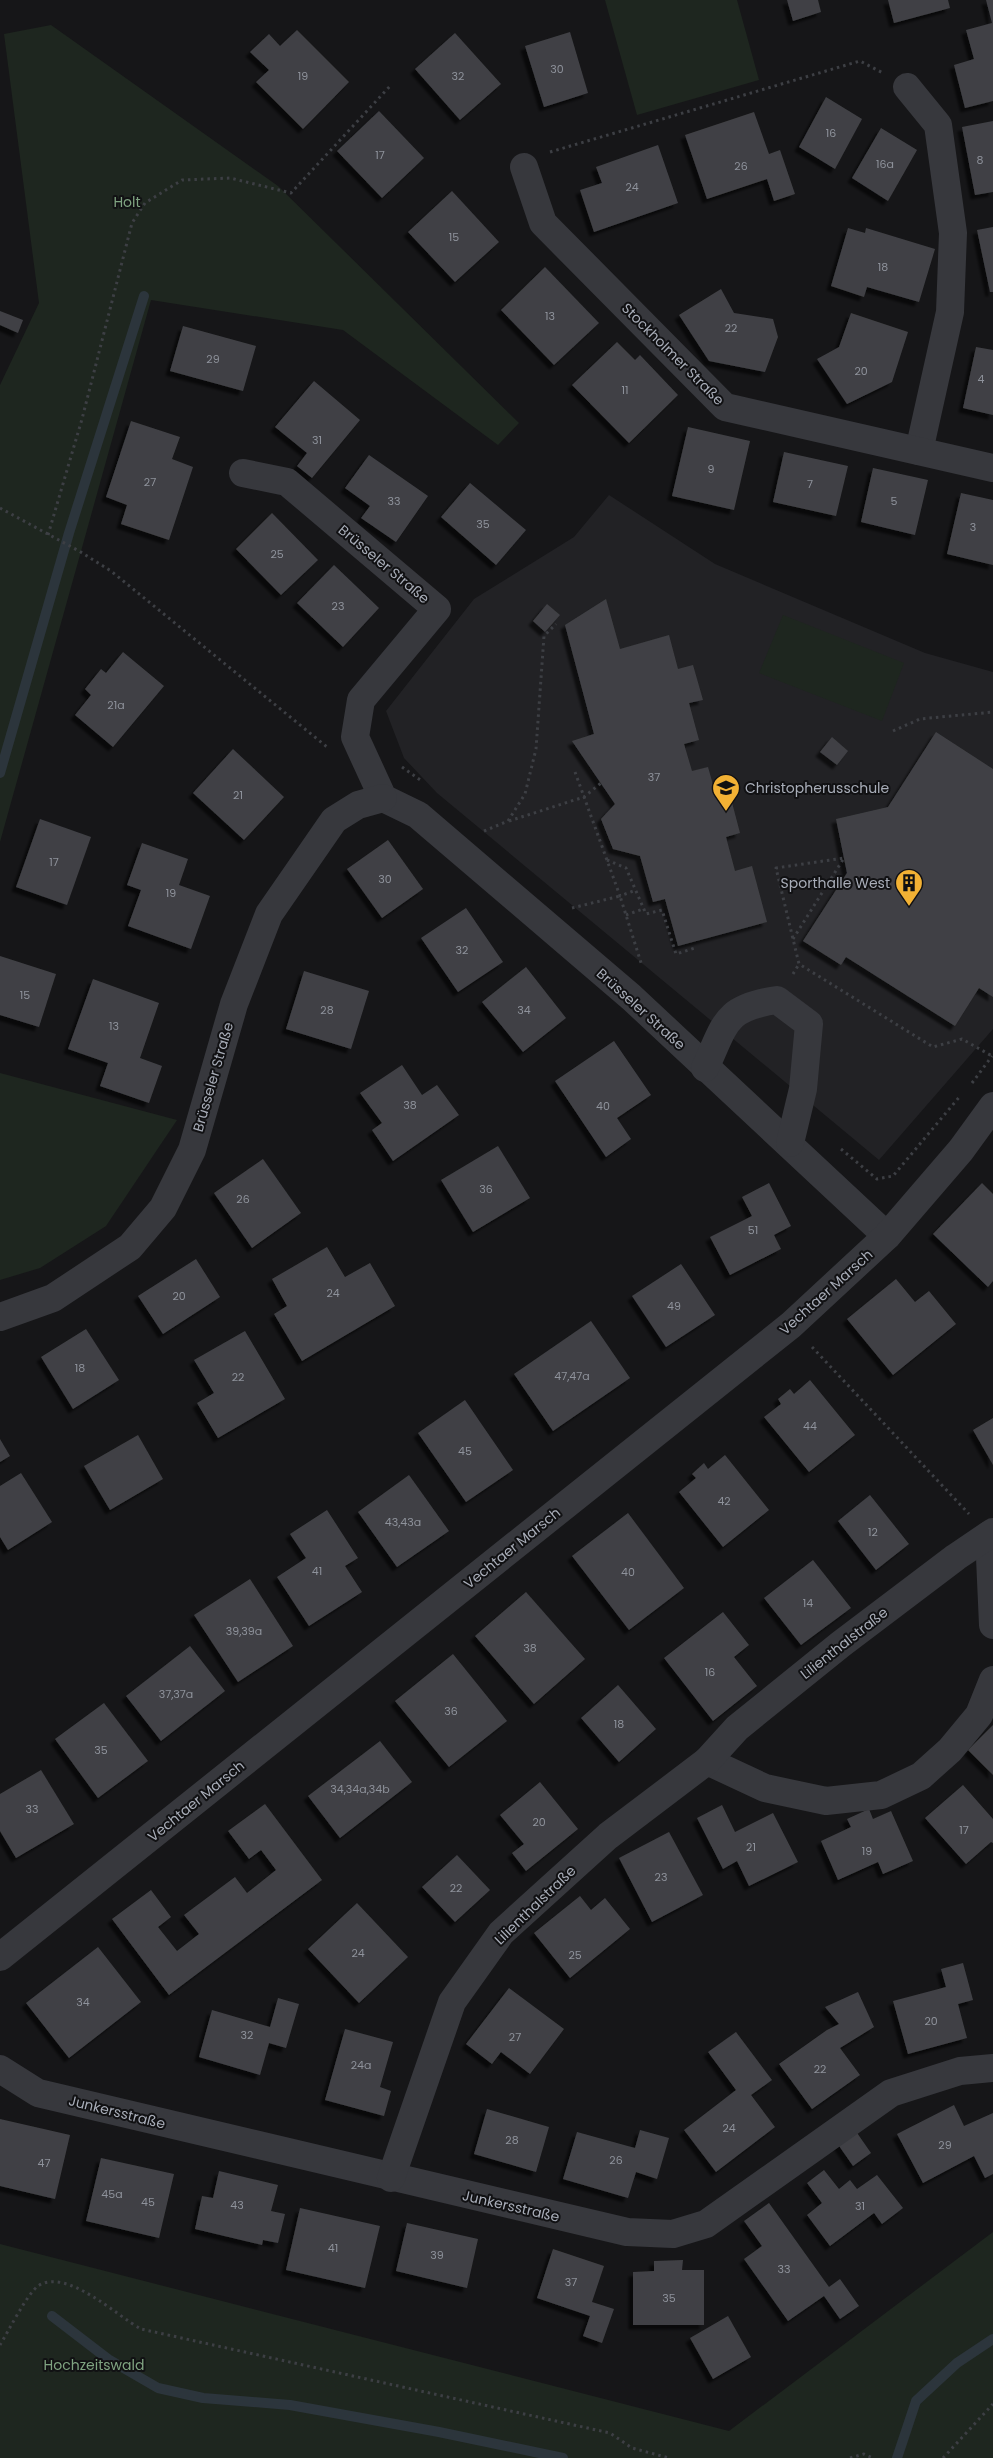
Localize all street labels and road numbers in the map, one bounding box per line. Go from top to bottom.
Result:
street label: Stockholmer Straße [617,298,729,410]
street label: Brüsseler Straße [334,520,434,608]
street label: Brüsseler Straße [592,964,690,1055]
street label: Brüsseler Straße [188,1019,238,1134]
street label: Vechtaer Marsch [775,1245,877,1339]
street label: Vechtaer Marsch [459,1503,565,1593]
street label: Lilienthalstraße [796,1602,892,1684]
street label: Vechtaer Marsch [143,1756,249,1846]
street label: Lilienthalstraße [490,1861,580,1949]
street label: Junkersstraße [67,2090,168,2134]
street label: Junkersstraße [460,2185,562,2227]

